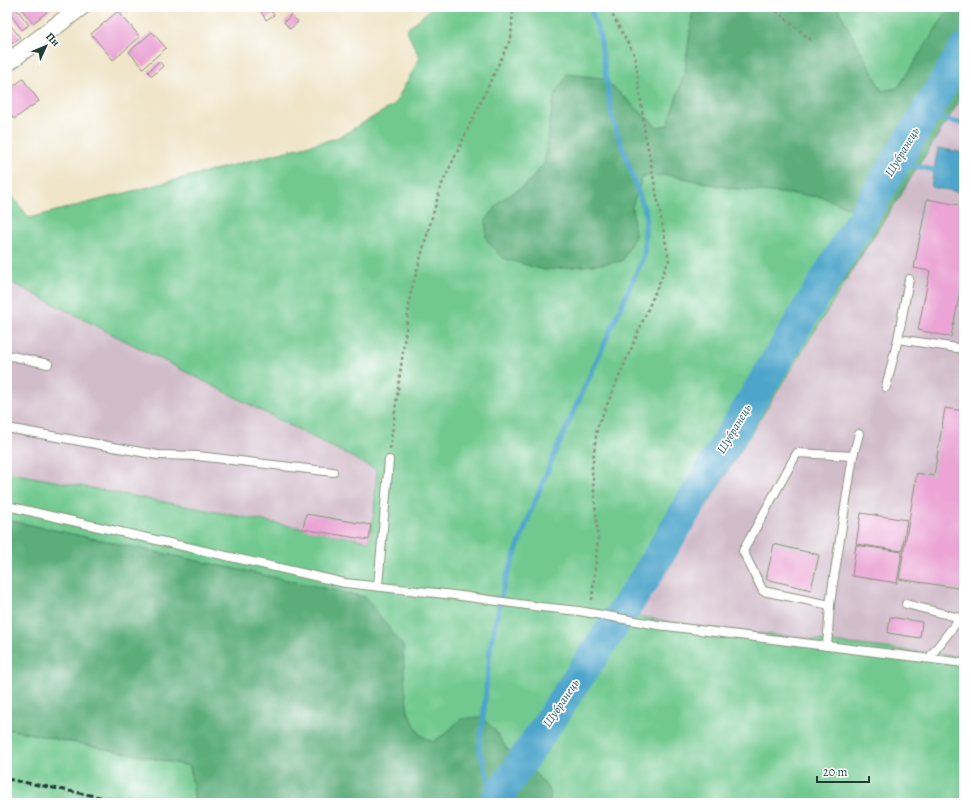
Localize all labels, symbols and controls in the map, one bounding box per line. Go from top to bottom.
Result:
north arrow [26,26,66,66]
text: Пн [42,29,64,50]
water label: Шубранець [881,124,923,180]
water label: Шубранець [713,401,755,457]
water label: Шубранець [539,676,583,730]
scale bar [817,758,869,784]
text: 20 m [823,764,847,780]

